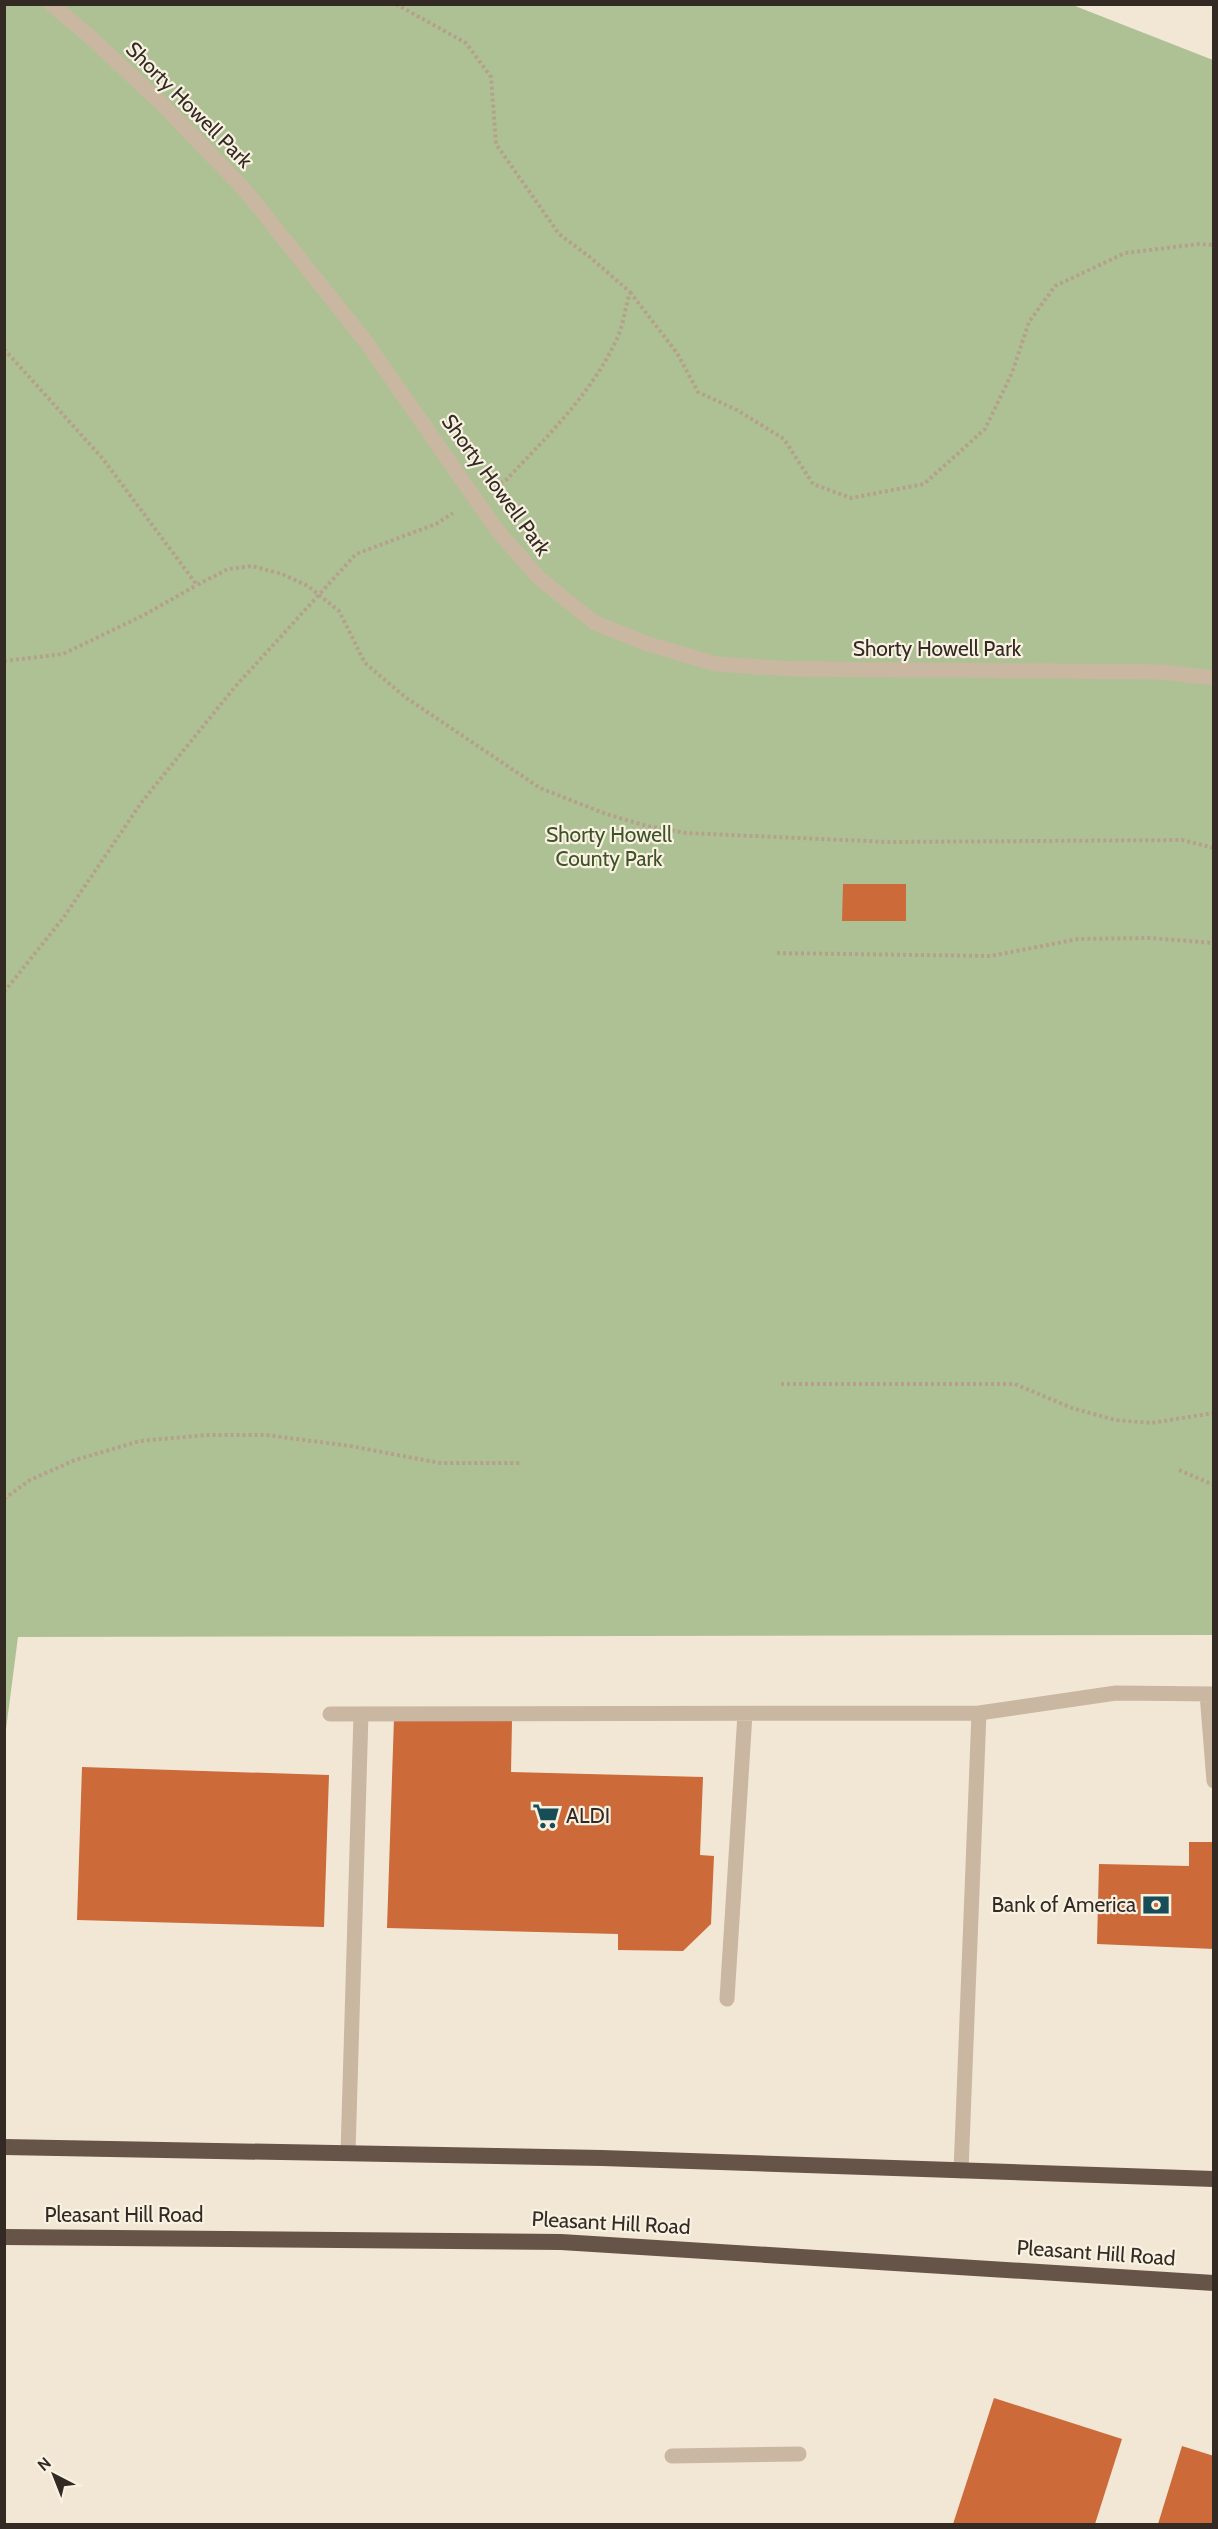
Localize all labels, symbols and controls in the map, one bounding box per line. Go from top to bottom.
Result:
street label: Shorty Howell Park [121,36,258,173]
street label: Shorty Howell Park [437,409,556,561]
street label: Shorty Howell Park [853,636,1022,661]
park label: Shorty Howell County Park [546,822,672,871]
supermarket icon: ALDI [531,1801,561,1831]
place label: ALDI [566,1803,610,1828]
bank icon: Bank of America [1141,1890,1171,1920]
place label: Bank of America [992,1892,1136,1917]
street label: Pleasant Hill Road [44,2202,204,2227]
street label: Pleasant Hill Road [531,2206,691,2239]
street label: Pleasant Hill Road [1016,2234,1176,2271]
north arrow [24,2445,84,2505]
text: N [34,2453,55,2475]

